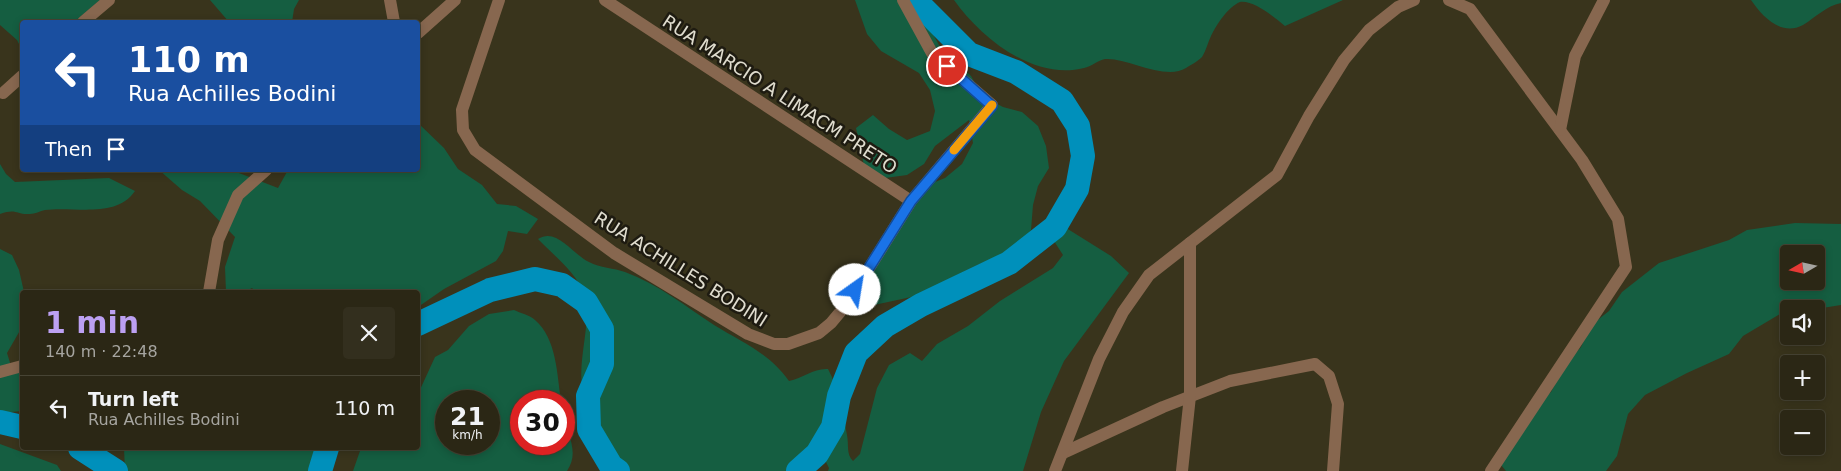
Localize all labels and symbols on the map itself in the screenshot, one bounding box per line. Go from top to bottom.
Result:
street label: RUA MARCIO A LIMACM PRETO [659,10,901,178]
pin [926,45,968,87]
street label: RUA ACHILLES BODINI [591,207,771,331]
north arrow [1780,245,1825,290]
position arrow [828,263,880,315]
speed limit sign: 30 [510,390,575,455]

